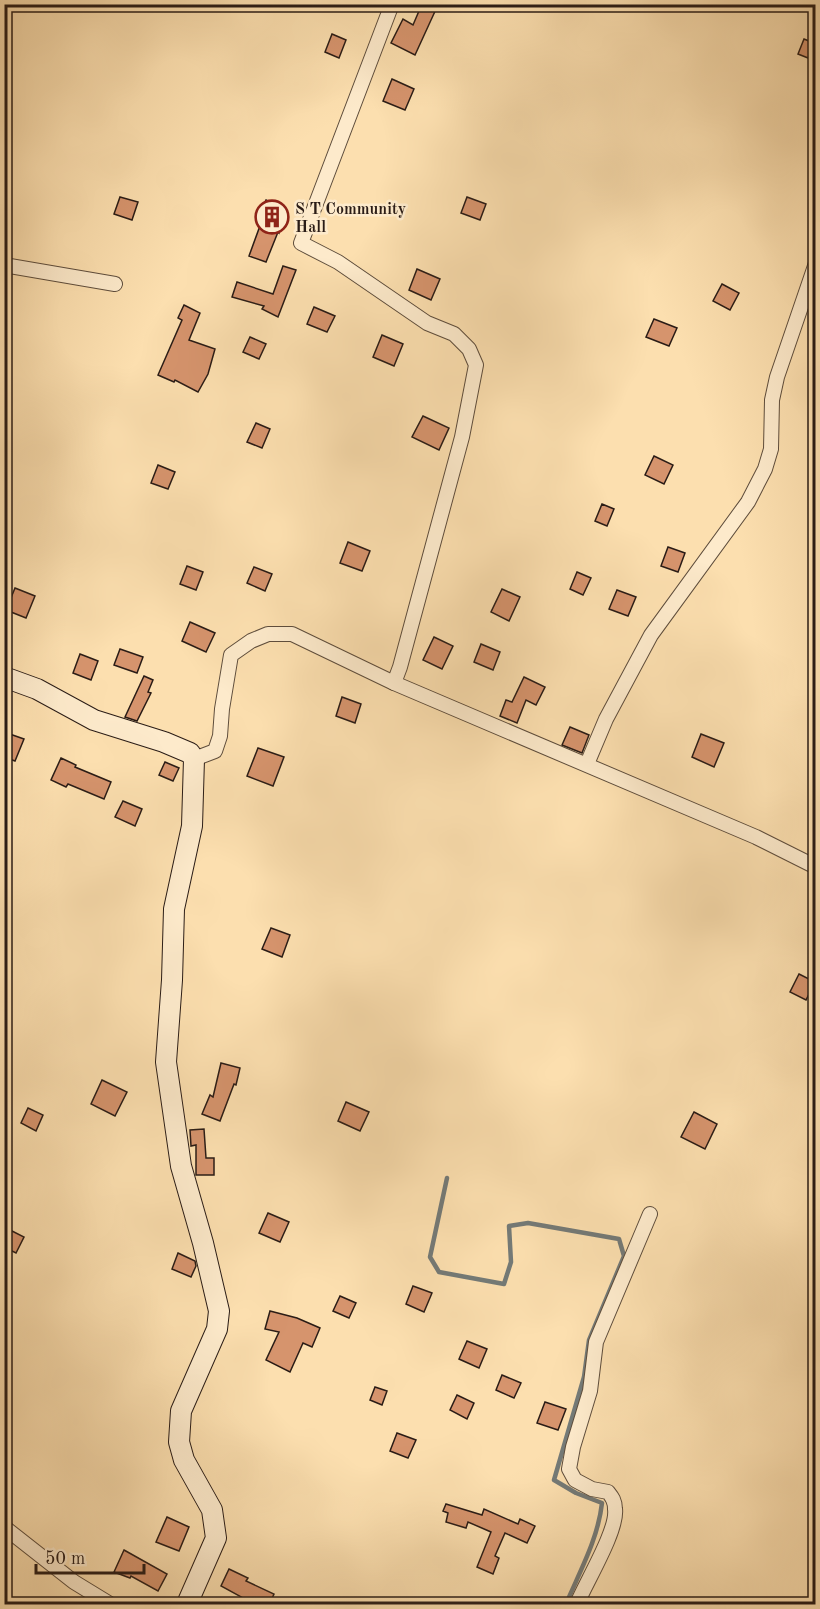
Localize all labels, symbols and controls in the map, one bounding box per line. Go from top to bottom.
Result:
building icon: S T Community Hall [254,199,290,235]
place label: S T Community Hall [295,202,406,236]
scale bar [36,1537,144,1575]
text: 50 m [45,1550,85,1568]

